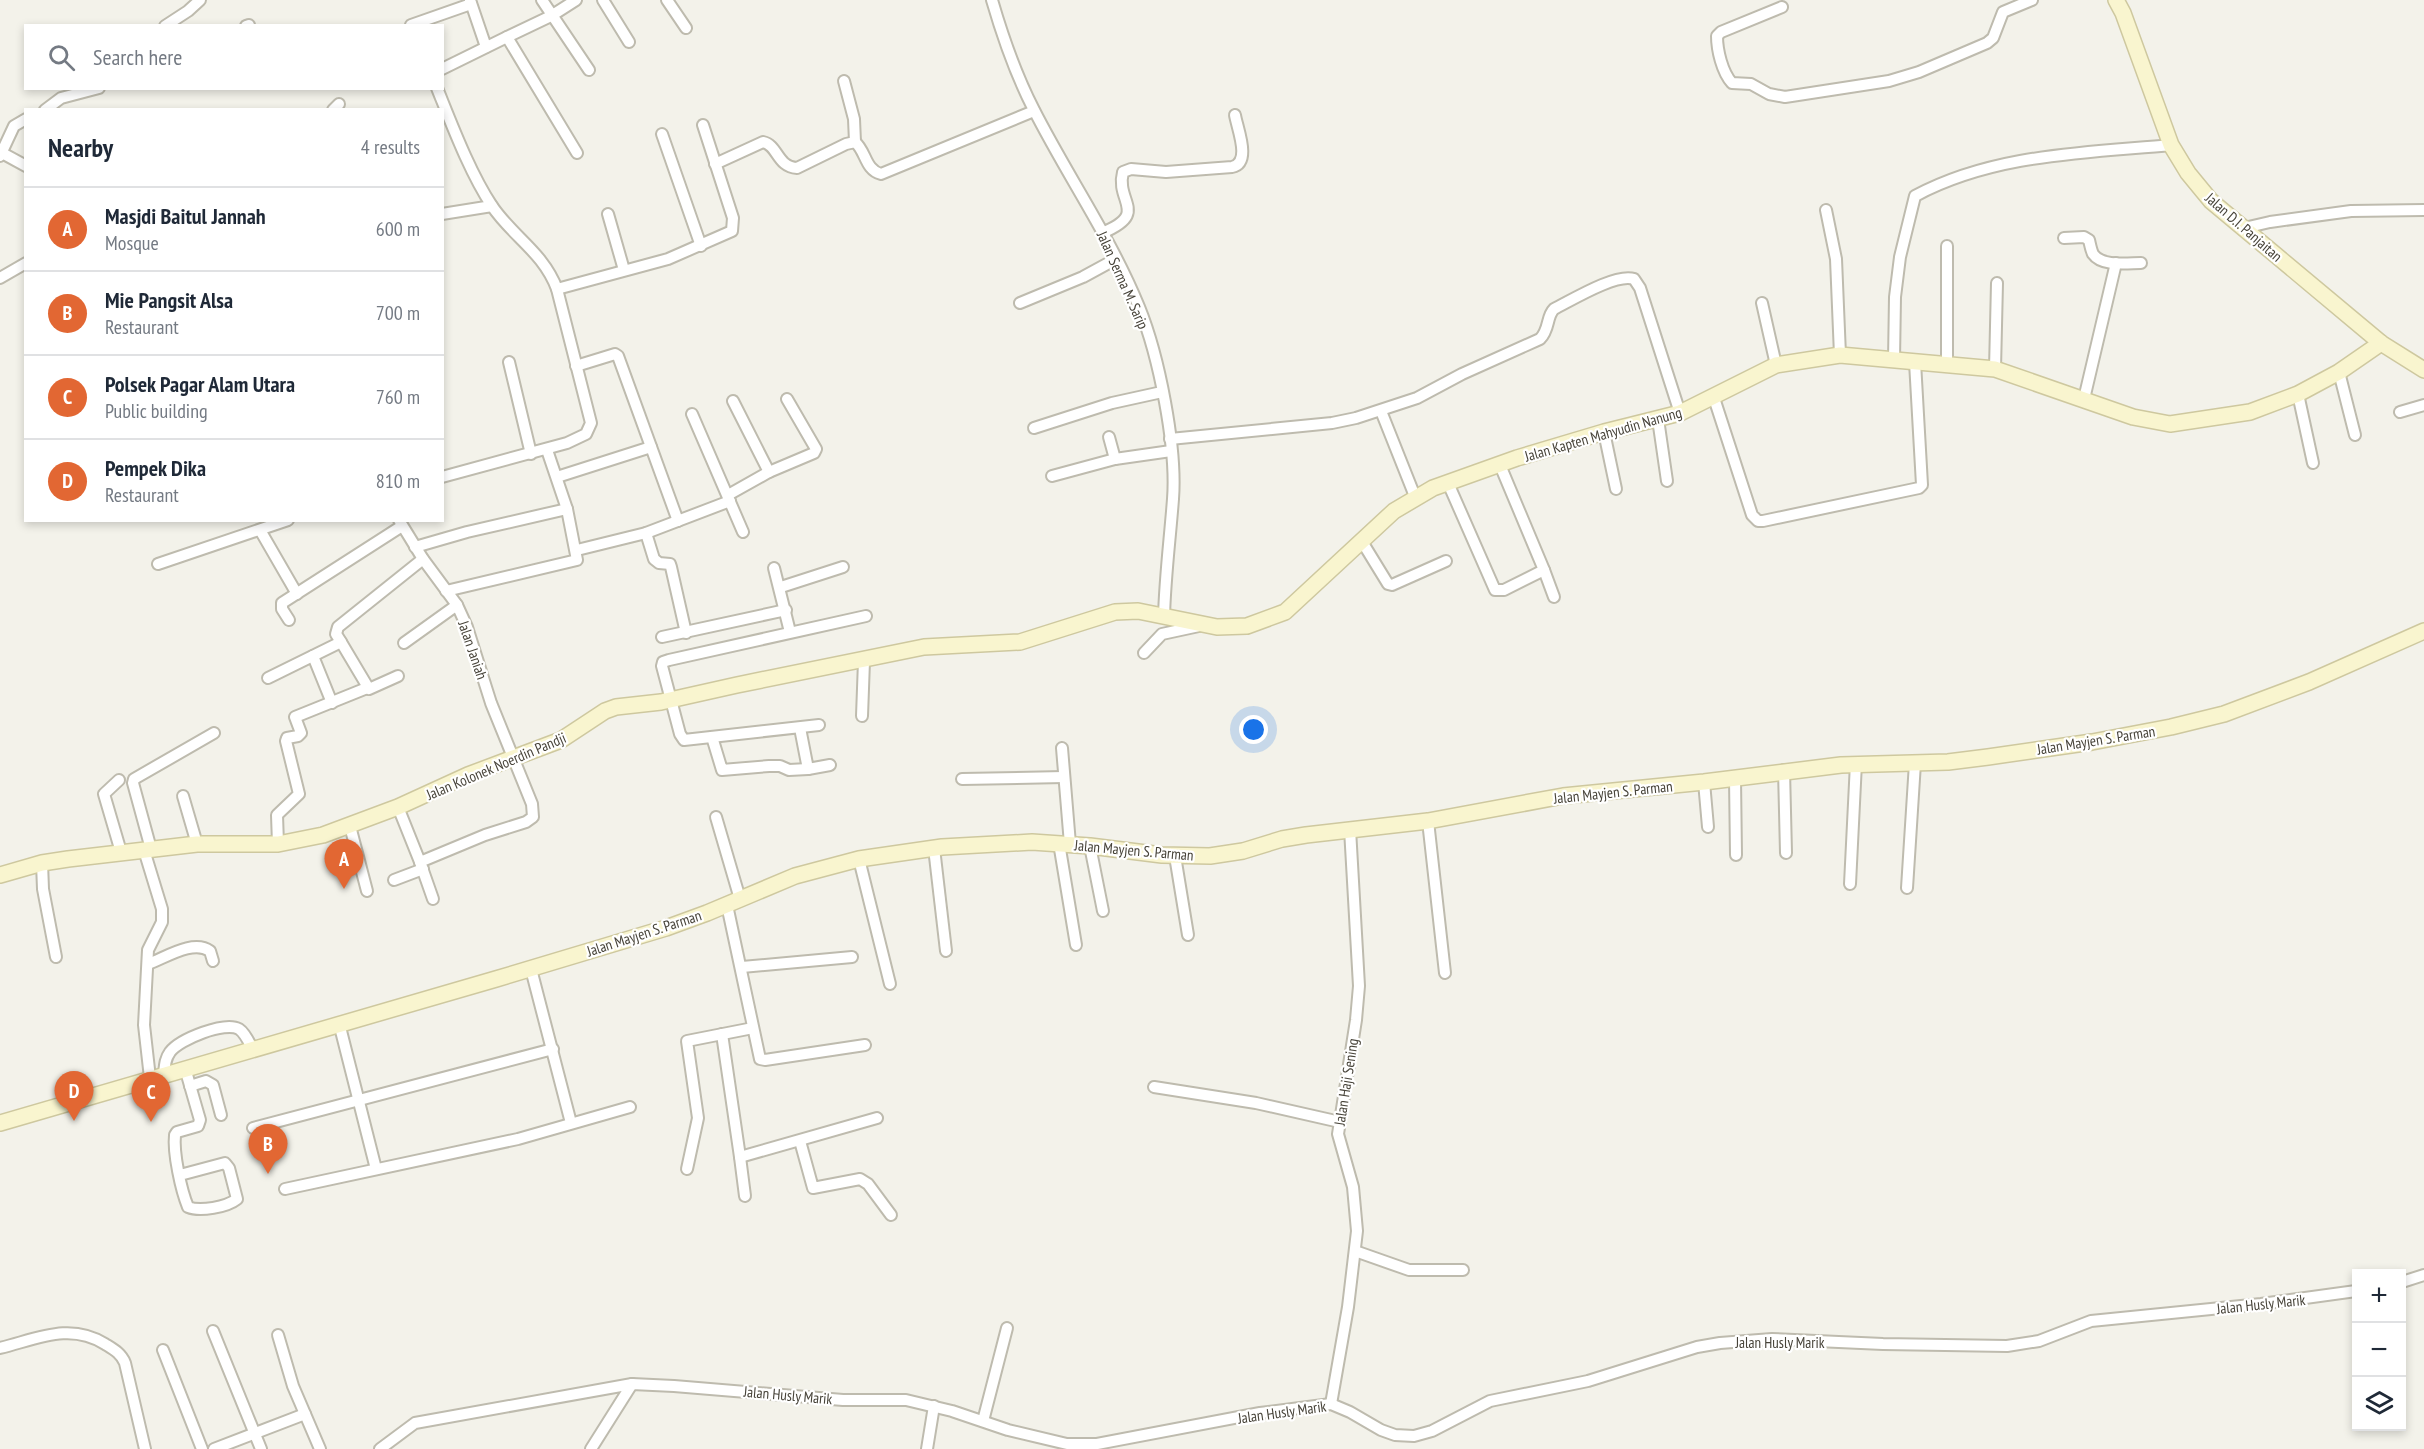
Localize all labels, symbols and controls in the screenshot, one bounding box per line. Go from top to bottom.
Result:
search box [24,24,444,90]
icon: search [45,41,78,74]
text: Search here [93,43,182,71]
text: Nearby [48,131,113,164]
text: 4 results [361,134,420,160]
street label: Jalan D.I. Panjaitan [2201,188,2286,266]
text: Masjdi Baitul Jannah [105,202,266,230]
text: A [62,216,73,242]
text: 600 m [376,216,420,242]
street label: Jalan Serma M. Sarip [1093,227,1153,332]
text: Mosque [105,230,159,256]
text: Mie Pangsit Alsa [105,286,233,314]
text: B [63,300,72,326]
text: 700 m [376,300,420,326]
text: Restaurant [105,314,179,340]
text: Polsek Pagar Alam Utara [105,370,295,398]
text: C [63,384,72,410]
text: 760 m [376,384,420,410]
text: Public building [105,398,208,424]
street label: Jalan Kapten Mahyudin Nanung [1521,402,1684,466]
text: Pempek Dika [105,454,206,482]
text: D [62,468,73,494]
text: 810 m [376,468,420,494]
text: Restaurant [105,482,179,508]
street label: Jalan Janiah [454,617,492,682]
your location [1239,715,1268,744]
street label: Jalan Mayjen S. Parman [2035,721,2156,759]
street label: Jalan Kolonek Noerdin Pandji [422,728,569,804]
street label: Jalan Mayjen S. Parman [1552,776,1673,808]
street label: Jalan Mayjen S. Parman [1073,835,1194,865]
pin: A [324,840,364,889]
street label: Jalan Mayjen S. Parman [583,906,704,961]
street label: Jalan Haji Sening [1330,1037,1362,1128]
pin: D [54,1072,94,1121]
pin: C [132,1072,170,1122]
pin: B [248,1124,288,1174]
map controls [2352,1269,2406,1431]
button: + [2352,1269,2406,1323]
street label: Jalan Husly Marik [2215,1290,2306,1318]
button: − [2352,1323,2406,1377]
street label: Jalan Husly Marik [1734,1333,1825,1352]
button: layers [2352,1377,2406,1431]
street label: Jalan Husly Marik [742,1382,833,1408]
street label: Jalan Husly Marik [1236,1396,1328,1428]

